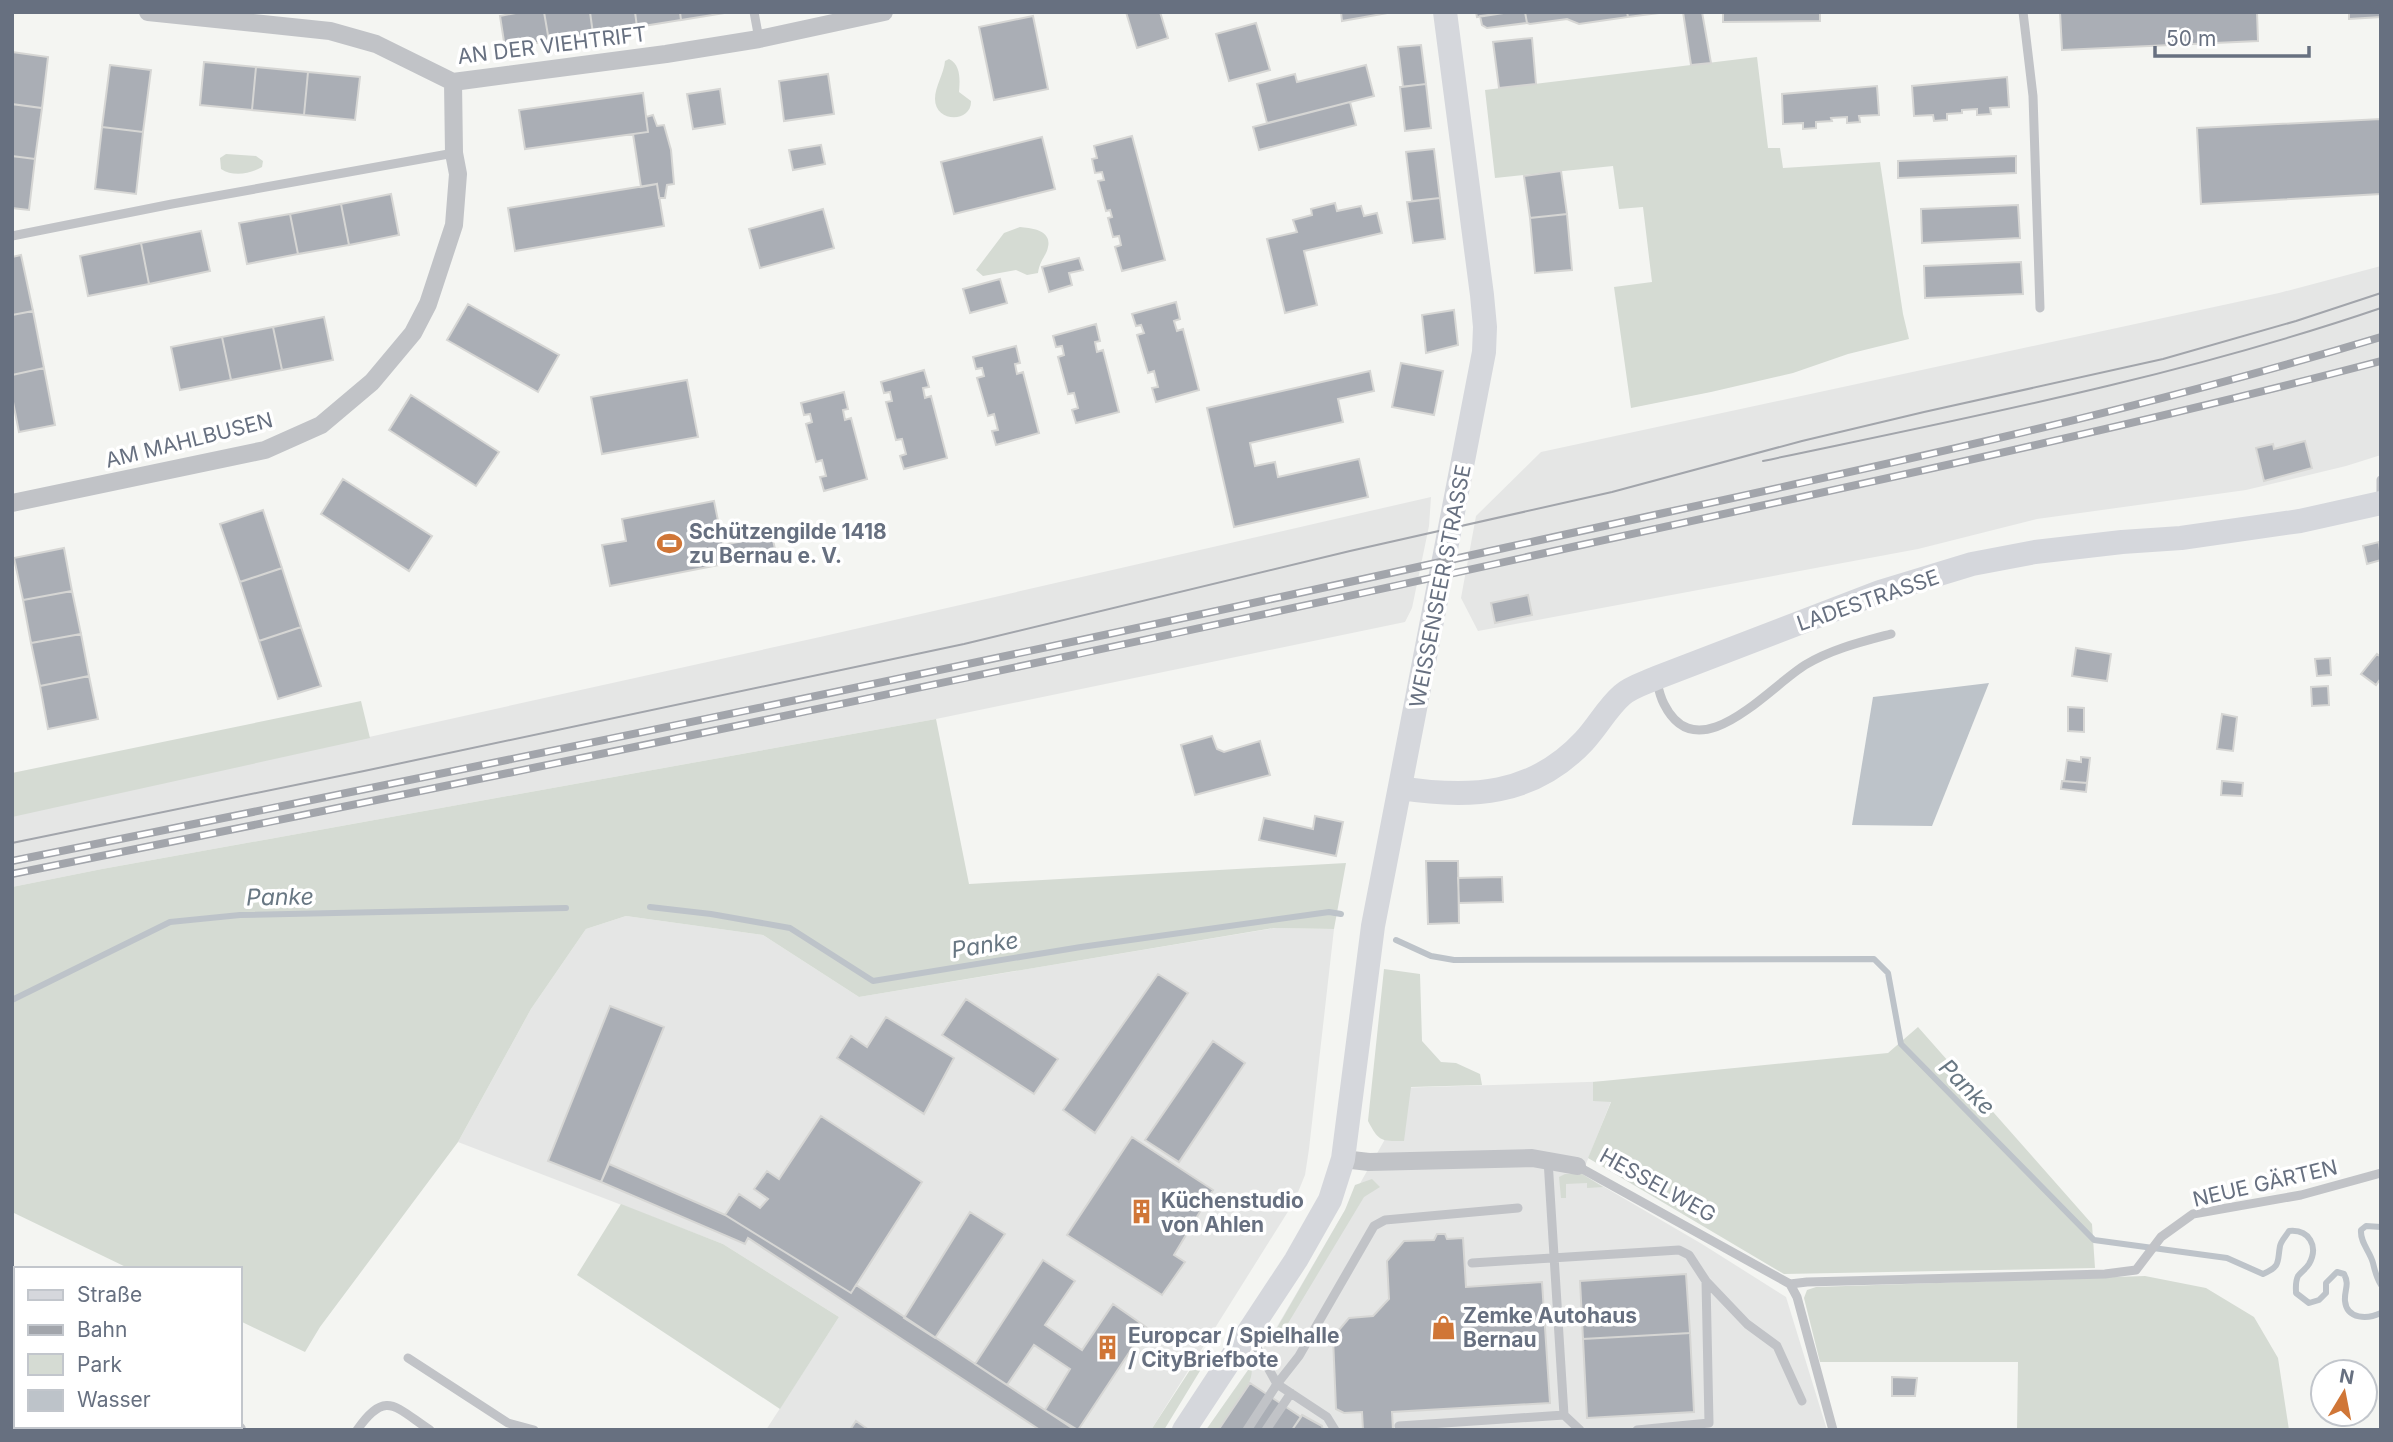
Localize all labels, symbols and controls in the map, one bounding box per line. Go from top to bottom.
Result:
scale bar [2155,14,2309,58]
street label: AN DER VIEHTRIFT [456,21,648,69]
text: 50 m [2166,26,2216,51]
street label: AM MAHLBUSEN [103,407,275,473]
street label: WEISSENSEER STRASSE [1404,462,1476,710]
place label: Schützengilde 1418 zu Bernau e. V. [689,519,887,568]
sports icon: Schützengilde 1418 zu Bernau e. V. [655,529,683,557]
street label: LADESTRASSE [1794,564,1942,636]
water label: Panke [246,882,314,912]
water label: Panke [949,926,1021,964]
water label: Panke [1933,1053,2001,1121]
street label: HESSELWEG [1596,1143,1720,1227]
street label: NEUE GÄRTEN [2190,1153,2340,1212]
place label: Küchenstudio von Ahlen [1161,1188,1304,1237]
building icon: Küchenstudio von Ahlen [1127,1198,1155,1226]
legend [14,1267,242,1428]
text: Straße [77,1282,142,1307]
place label: Zemke Autohaus Bernau [1463,1303,1637,1352]
shop icon: Zemke Autohaus Bernau [1429,1313,1457,1341]
text: Bahn [77,1317,127,1342]
place label: Europcar / Spielhalle / CityBriefbote [1128,1323,1339,1372]
building icon: Europcar / Spielhalle / CityBriefbote [1094,1333,1122,1361]
text: Park [77,1352,122,1377]
north arrow [2309,1358,2379,1428]
text: N [2338,1364,2356,1389]
text: Wasser [77,1387,151,1412]

